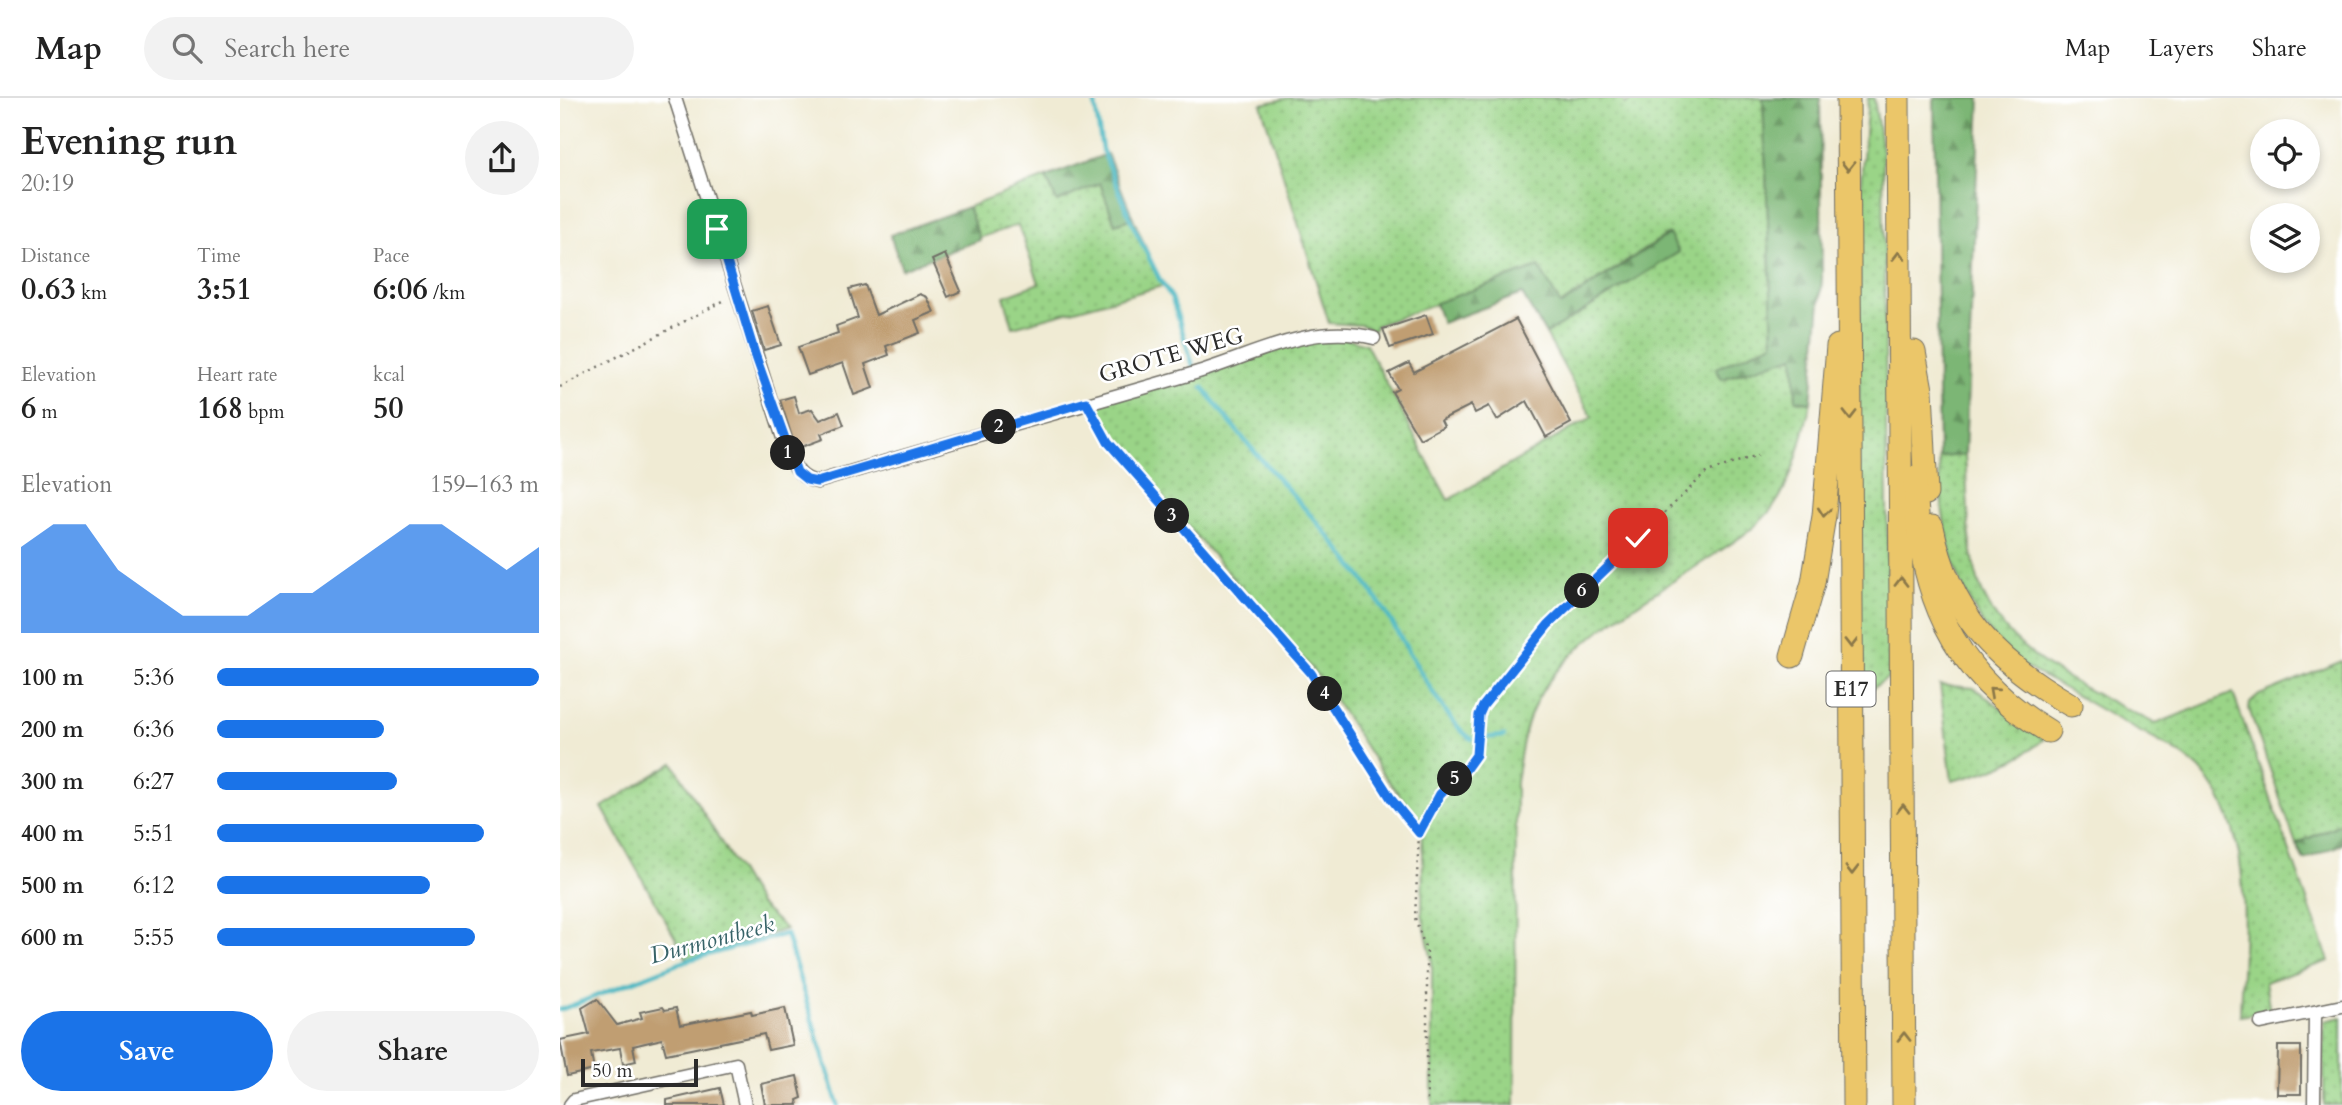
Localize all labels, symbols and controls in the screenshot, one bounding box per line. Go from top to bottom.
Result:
search box [144,17,634,80]
text: Map [35,26,102,71]
icon: search [168,29,206,67]
text: Search here [224,31,350,66]
text: Map [2065,32,2111,65]
text: Layers [2149,32,2214,65]
text: Share [2252,32,2307,65]
text: Evening run [21,116,237,168]
map controls [2250,119,2320,273]
button: locate [2250,119,2320,189]
button: share [465,121,539,195]
one-way arrow [1840,161,1856,172]
text: 20:19 [21,168,74,199]
pin [687,199,747,259]
button: layers [2250,203,2320,273]
icon: arrive [698,210,736,248]
text: Distance [21,243,90,269]
text: Time [197,243,241,269]
text: Pace [373,243,410,269]
one-way arrow [1892,250,1907,261]
text: 0.63 [21,269,76,310]
text: 3:51 [197,269,252,310]
text: 6:06 [373,269,428,310]
text: km [76,280,107,306]
text: /km [428,280,465,306]
street label: GROTE WEG [1095,320,1247,390]
text: Elevation [21,362,96,388]
text: Heart rate [197,362,278,388]
text: kcal [373,362,405,388]
text: 6 [21,388,36,429]
text: 168 [197,388,243,429]
text: 50 [373,388,404,429]
text: m [36,399,58,425]
text: bpm [243,399,285,425]
pin: 2 [982,410,1017,444]
one-way arrow [1842,410,1858,421]
text: 2 [994,413,1003,439]
pin: 1 [770,436,806,470]
text: 1 [783,439,792,465]
text: Elevation [21,469,112,500]
text: 159–163 m [430,469,539,500]
pin: 3 [1154,498,1190,534]
text: 3 [1167,502,1176,528]
one-way arrow [1816,506,1831,517]
pin [1608,508,1668,568]
icon: check [1619,519,1657,557]
pin: 6 [1564,574,1600,608]
one-way arrow [1893,576,1909,587]
text: 6 [1577,577,1586,603]
one-way arrow [1843,638,1859,648]
text: 100 m [21,662,84,693]
text: 5:36 [133,662,174,693]
road number: E17 [1826,672,1876,706]
pin: 4 [1308,676,1342,712]
text: 4 [1320,680,1329,706]
one-way arrow [1988,687,2001,699]
text: 200 m [21,714,84,745]
text: 6:36 [133,714,174,745]
pin: 5 [1438,762,1472,796]
text: 5 [1450,765,1459,791]
text: 300 m [21,766,84,797]
text: 6:27 [133,766,174,797]
one-way arrow [1895,804,1910,815]
text: 400 m [21,818,84,849]
text: 5:51 [133,818,174,849]
one-way arrow [1845,865,1860,876]
text: 500 m [21,870,84,901]
text: 6:12 [133,870,174,901]
water label: Durmontbeek [646,907,778,972]
text: 600 m [21,922,84,953]
text: 5:55 [133,922,174,953]
button: Save [21,1011,273,1091]
button: Share [287,1011,539,1091]
one-way arrow [1896,1031,1912,1042]
scale bar [581,1056,698,1088]
text: 50 m [592,1058,633,1084]

